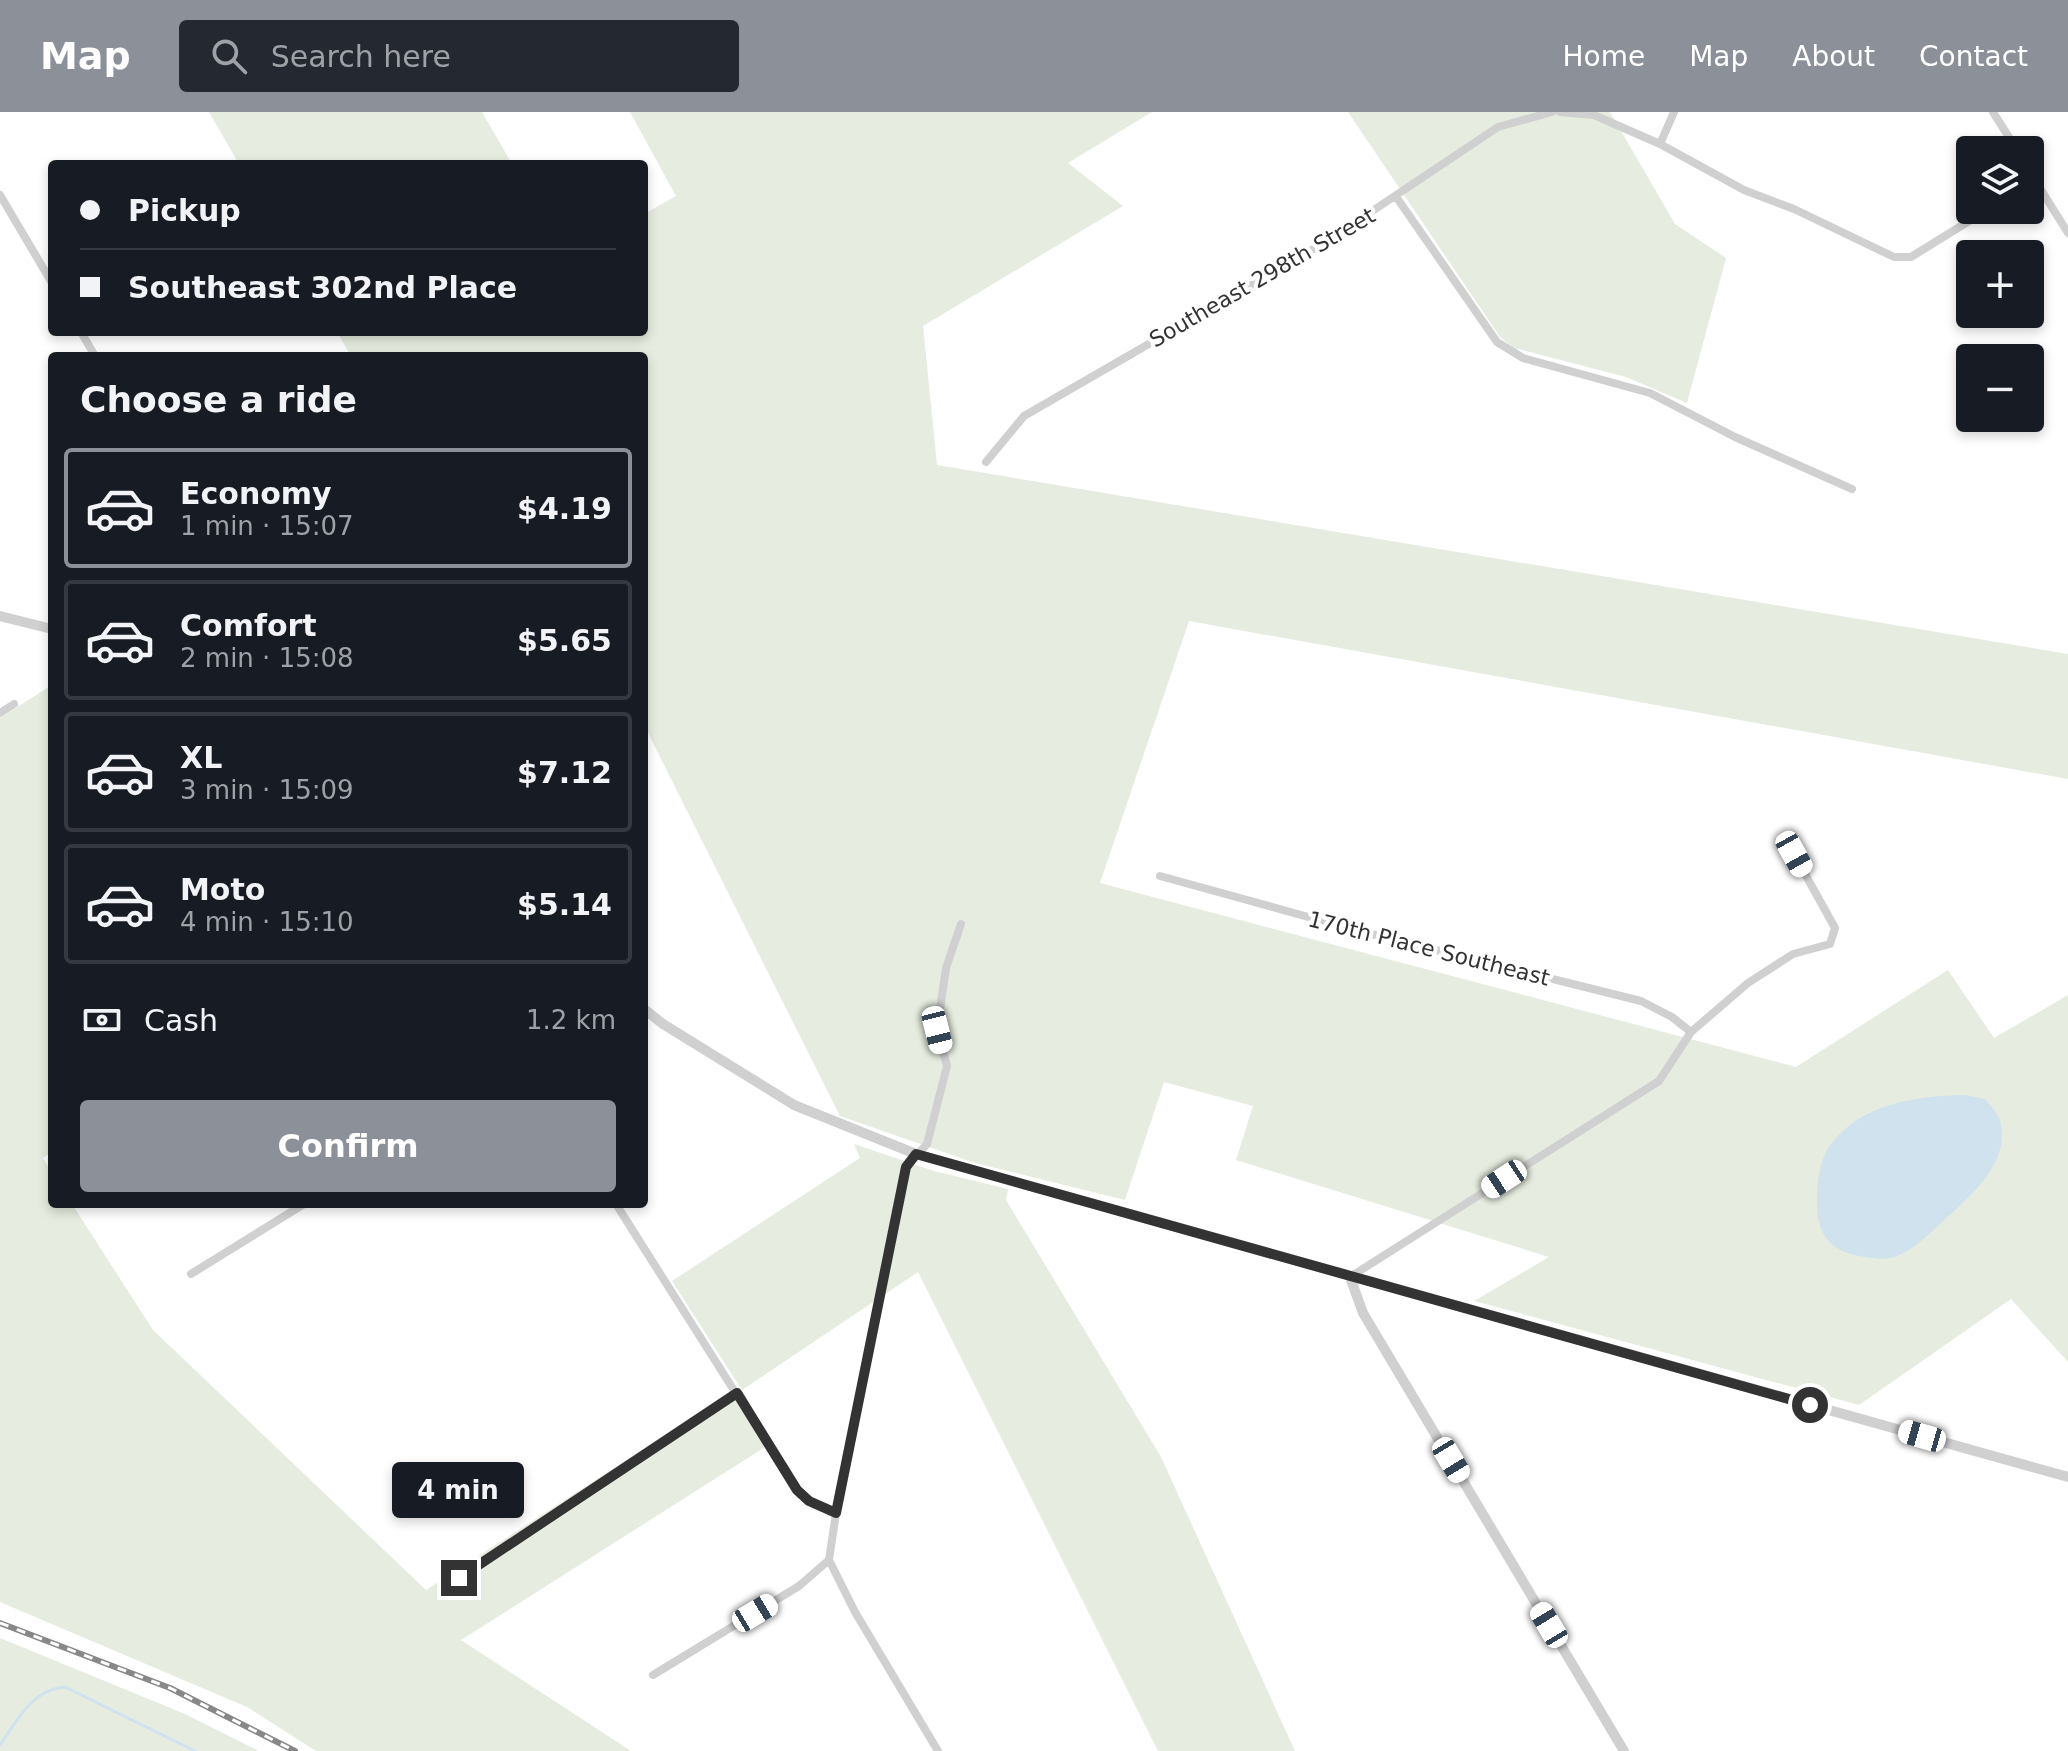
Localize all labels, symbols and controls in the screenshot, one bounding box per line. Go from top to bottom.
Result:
search box [179,20,739,92]
text: Map [40,34,131,78]
icon: search [207,34,251,78]
text: Search here [271,39,451,74]
text: Home [1562,40,1645,73]
text: Map [1689,40,1748,73]
text: About [1792,40,1875,73]
text: Contact [1919,40,2028,73]
map controls [1956,136,2044,432]
button: layers [1956,136,2044,224]
text: Pickup [128,193,241,228]
street label: Southeast 298th Street [1145,202,1380,352]
button: + [1956,240,2044,328]
text: Southeast 302nd Place [128,270,517,305]
button: − [1956,344,2044,432]
text: Choose a ride [80,379,357,420]
icon: car [84,472,156,544]
text: Economy [180,476,332,511]
text: $4.19 [517,491,612,526]
text: 1 min · 15:07 [180,511,354,541]
icon: car [84,604,156,676]
text: Comfort [180,608,317,643]
text: $5.65 [517,623,612,658]
text: 2 min · 15:08 [180,643,354,673]
icon: car [84,736,156,808]
text: XL [180,740,222,775]
text: $7.12 [517,755,612,790]
text: 3 min · 15:09 [180,775,354,805]
car [1772,827,1816,881]
icon: car [84,868,156,940]
text: Moto [180,872,265,907]
text: $5.14 [517,887,612,922]
street label: 170th Place Southeast [1305,906,1553,991]
text: 4 min · 15:10 [180,907,354,937]
icon: cash [80,998,124,1042]
text: Cash [144,1003,218,1038]
car [920,1004,954,1056]
text: 1.2 km [526,1005,616,1035]
button: Confirm [80,1100,616,1192]
car [1477,1156,1531,1202]
route start [1792,1387,1828,1423]
car [1896,1418,1948,1454]
car [1428,1433,1474,1487]
callout: 4 min [393,1462,525,1518]
text: 4 min [417,1475,499,1505]
route end [441,1560,477,1596]
car [728,1590,782,1636]
car [1526,1598,1572,1652]

